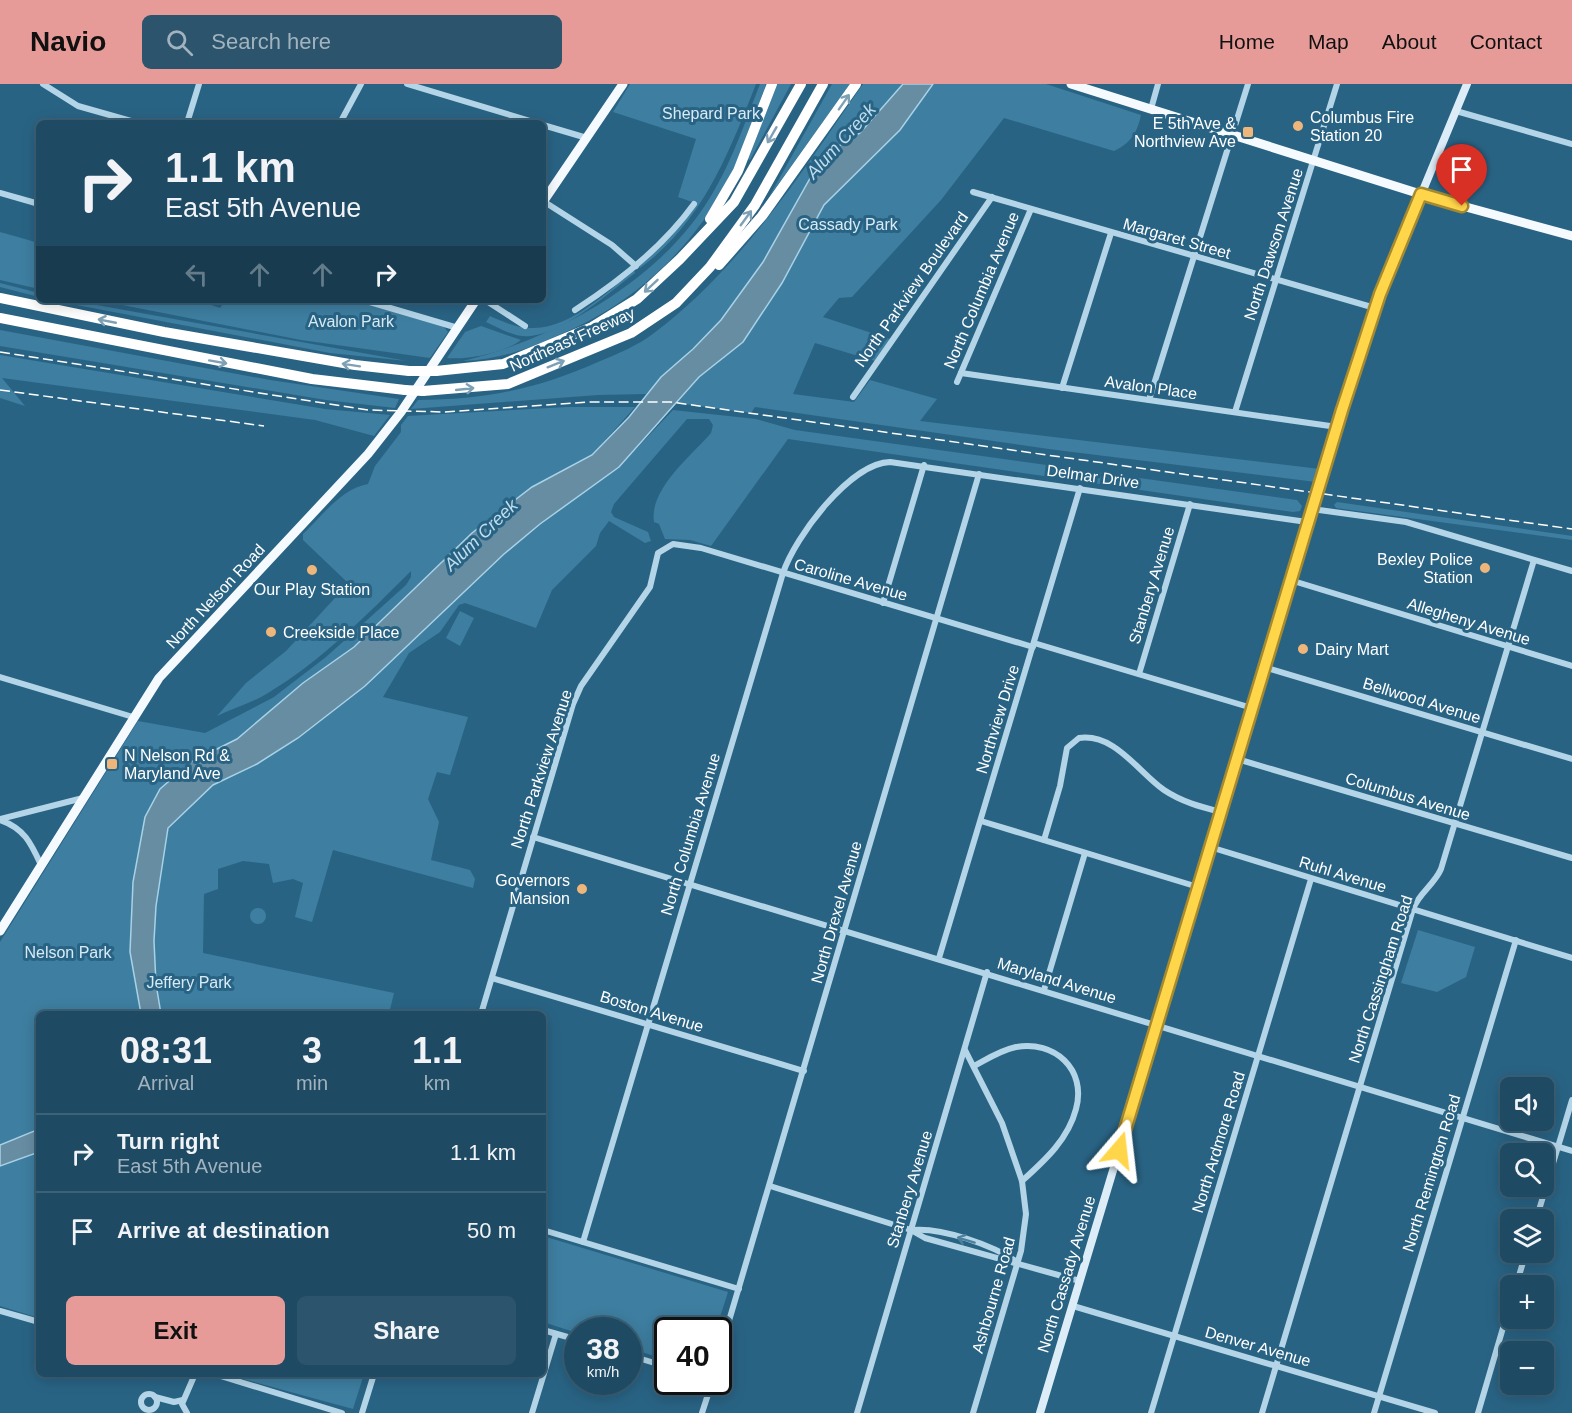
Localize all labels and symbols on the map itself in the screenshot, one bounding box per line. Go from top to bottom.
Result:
one-way arrow [837,94,850,110]
water label: Alum Creek [801,99,881,183]
park label: Shepard Park [662,105,761,122]
place label: Columbus Fire Station 20 [1310,109,1414,144]
place label: E 5th Ave & Northview Ave [1134,115,1236,150]
marker: Columbus Fire Station 20 [1291,119,1305,133]
marker: E 5th Ave & Northview Ave [1241,125,1255,139]
one-way arrow [766,126,778,143]
pin [1436,144,1487,206]
street label: North Dawson Avenue [1241,166,1306,322]
street label: North Parkview Boulevard [851,209,971,370]
street label: North Columbia Avenue [941,209,1022,371]
one-way arrow [740,211,752,227]
street label: Margaret Street [1121,215,1233,262]
park label: Cassady Park [798,216,899,233]
one-way arrow [644,279,659,293]
street label: Northeast Freeway [507,304,637,375]
park label: Avalon Park [308,313,395,330]
one-way arrow [98,315,117,326]
one-way arrow [207,357,227,368]
one-way arrow [547,358,565,369]
one-way arrow [342,359,361,370]
street label: Avalon Place [1104,373,1198,402]
one-way arrow [455,383,475,394]
street label: Delmar Drive [1046,462,1140,491]
water label: Alum Creek [440,494,522,576]
street label: Stanbery Avenue [1126,524,1177,646]
street label: North Nelson Road [163,541,268,652]
place label: Bexley Police Station [1377,551,1473,586]
street label: Caroline Avenue [792,555,910,604]
marker: Bexley Police Station [1478,561,1492,575]
marker: Our Play Station [305,563,319,577]
place label: Our Play Station [254,581,370,598]
street label: Allegheny Avenue [1405,595,1533,648]
place label: Creekside Place [283,624,400,641]
marker: Creekside Place [264,625,278,639]
place label: Dairy Mart [1315,641,1389,658]
marker: Dairy Mart [1296,642,1310,656]
street label: Northview Drive [973,663,1022,776]
street label: Bellwood Avenue [1361,674,1483,727]
street label: North Parkview Avenue [508,687,575,851]
place label: N Nelson Rd & Maryland Ave [124,747,230,782]
street label: North Columbia Avenue [658,751,723,917]
marker: N Nelson Rd & Maryland Ave [105,757,119,771]
street label: Columbus Avenue [1343,769,1472,824]
street label: North Drexel Avenue [808,839,865,985]
street label: Ruhl Avenue [1297,853,1389,896]
place label: Governors Mansion [495,872,570,907]
marker: Governors Mansion [575,882,589,896]
street label: North Cassingham Road [1345,893,1416,1065]
park label: Nelson Park [24,944,113,961]
street label: Maryland Avenue [995,954,1118,1007]
park label: Jeffery Park [146,974,233,991]
street label: Boston Avenue [598,988,706,1035]
street label: North Ardmore Road [1189,1069,1248,1215]
street label: North Remington Road [1399,1092,1464,1254]
position arrow [1087,1118,1151,1182]
street label: Stanbery Avenue [884,1128,935,1250]
street label: North Cassady Avenue [1034,1193,1099,1355]
one-way arrow [957,1234,976,1245]
street label: Ashbourne Road [969,1235,1018,1355]
speed limit sign: 40 [654,1317,732,1395]
street label: Denver Avenue [1203,1323,1313,1370]

